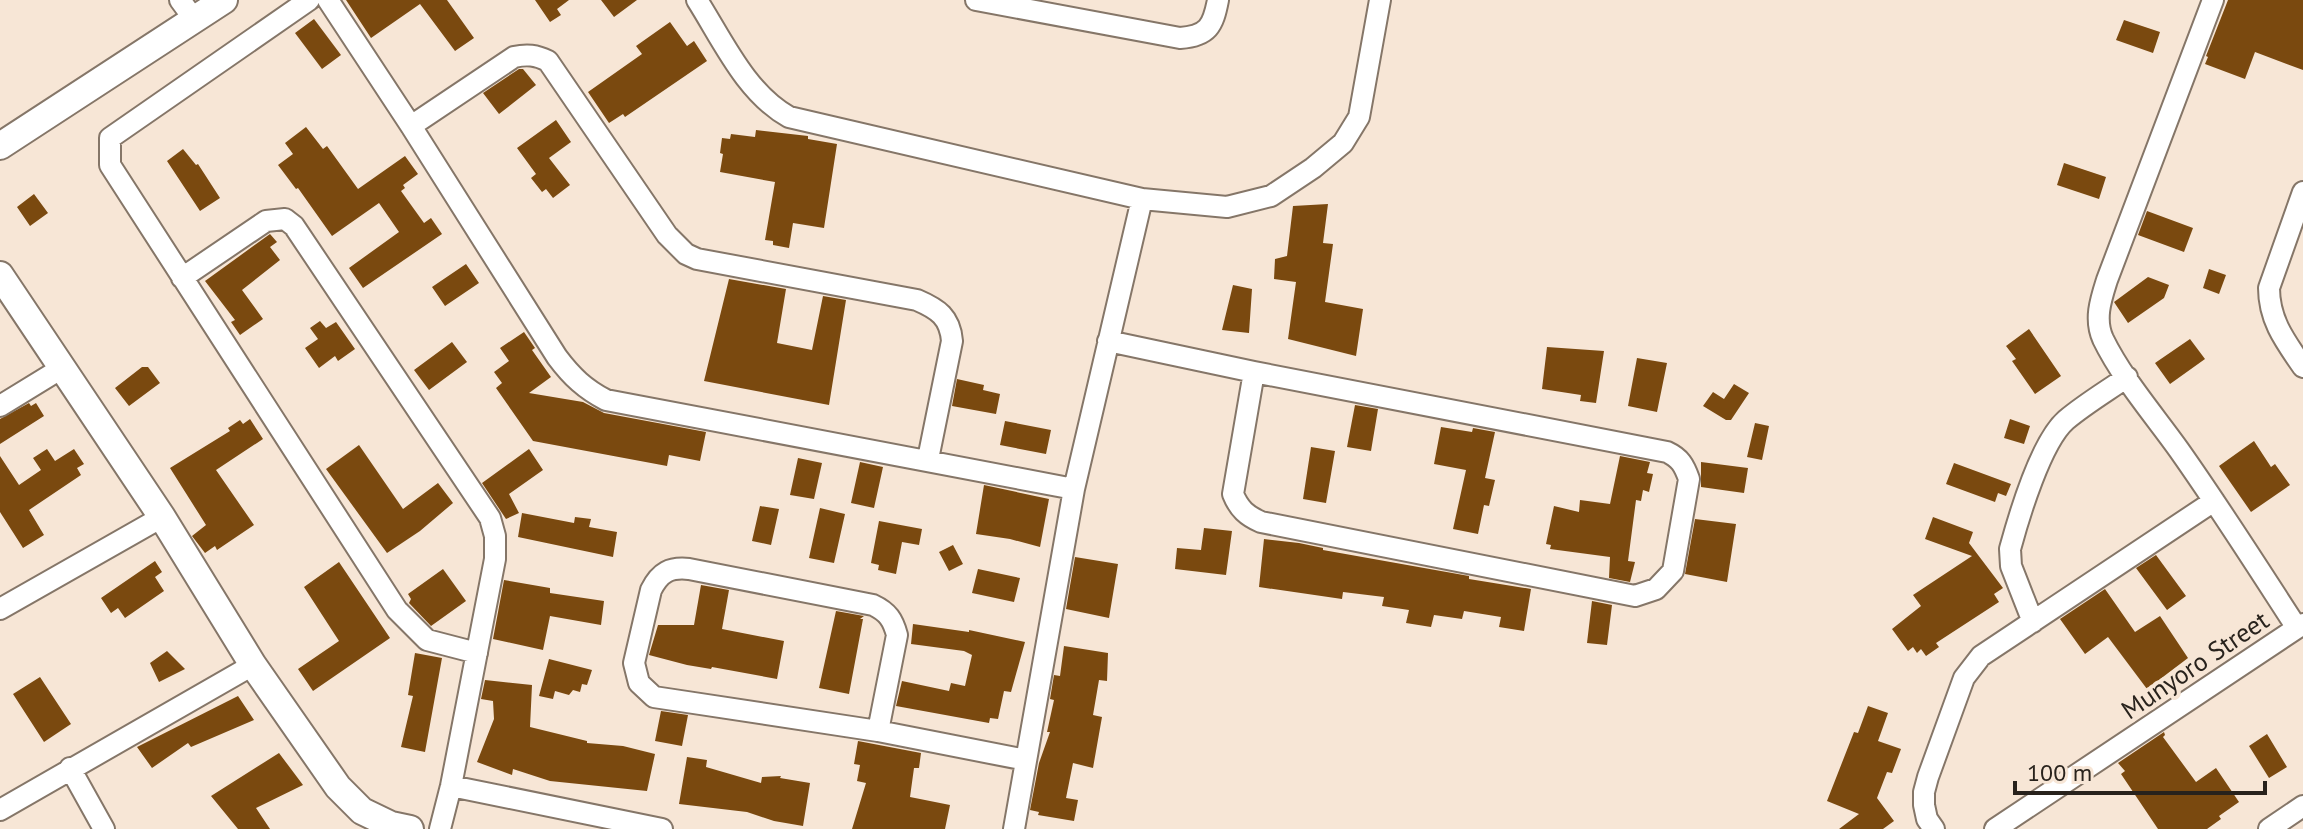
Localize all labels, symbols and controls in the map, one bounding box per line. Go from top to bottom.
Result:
street label: Munyoro Street [2115,603,2275,726]
scale bar [2015,745,2265,795]
text: 100 m [2027,757,2092,788]

